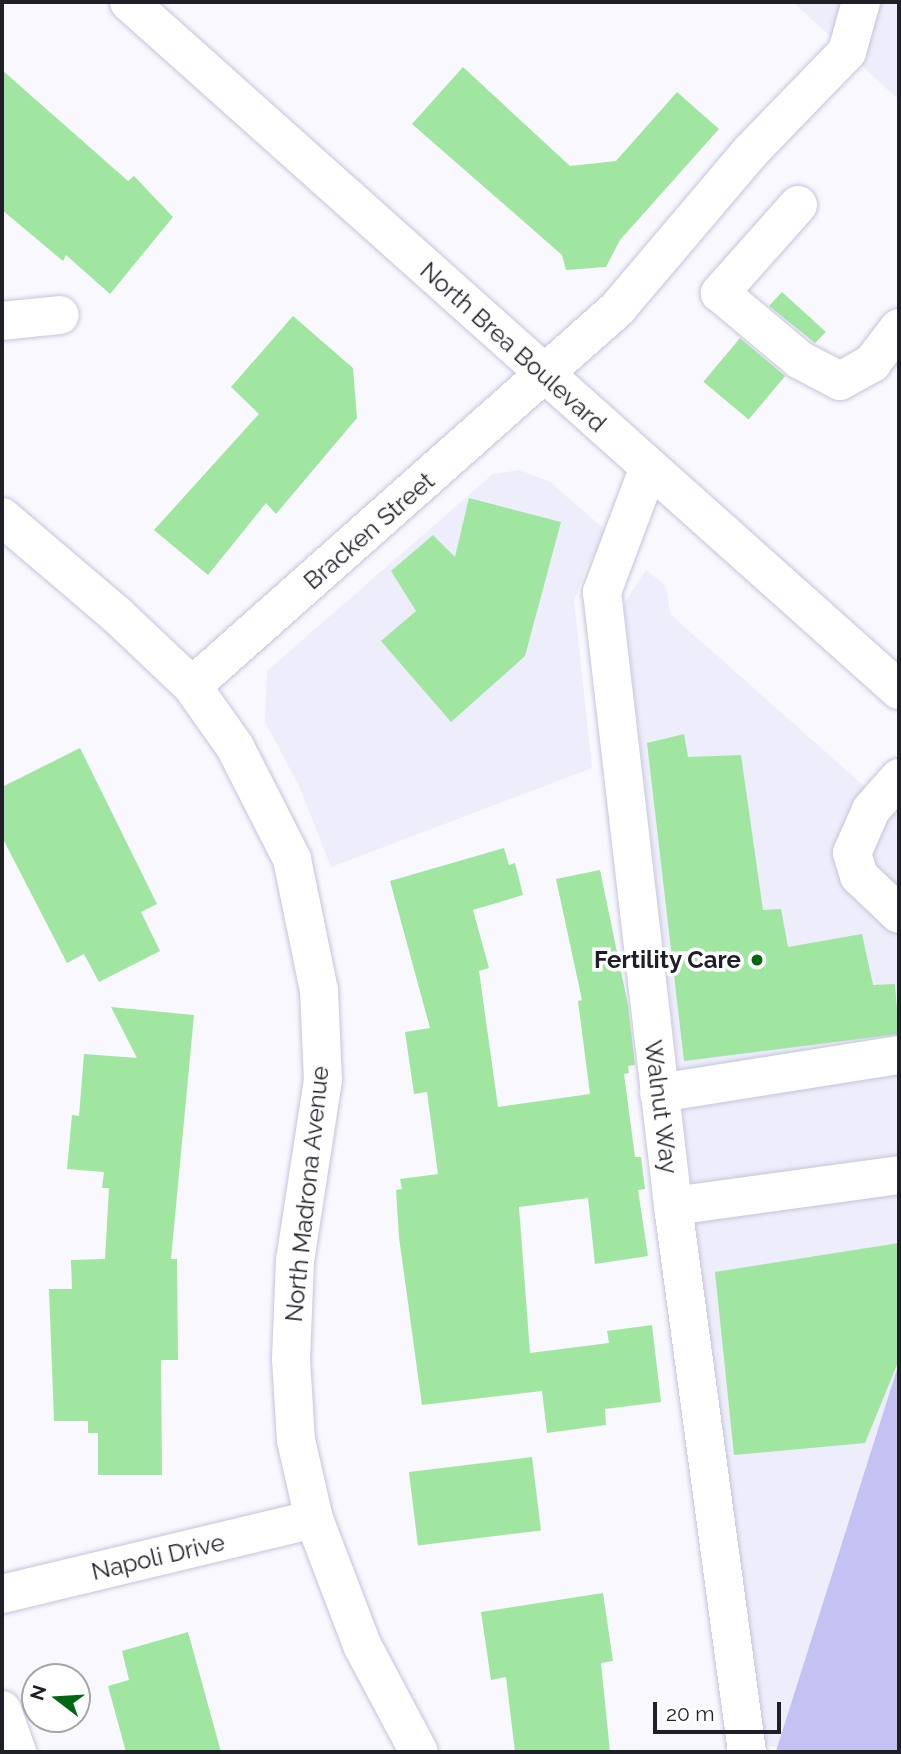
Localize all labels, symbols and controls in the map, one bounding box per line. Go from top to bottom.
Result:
street label: North Brea Boulevard [414,256,612,438]
street label: Bracken Street [298,467,440,595]
place label: Fertility Care [593,946,741,974]
marker: Fertility Care [747,950,767,970]
street label: Walnut Way [638,1038,684,1176]
street label: North Madrona Avenue [279,1064,335,1324]
street label: Napoli Drive [89,1528,227,1586]
north arrow [21,1663,91,1733]
text: N [25,1682,50,1703]
scale bar [656,1688,784,1732]
text: 20 m [666,1701,714,1726]

